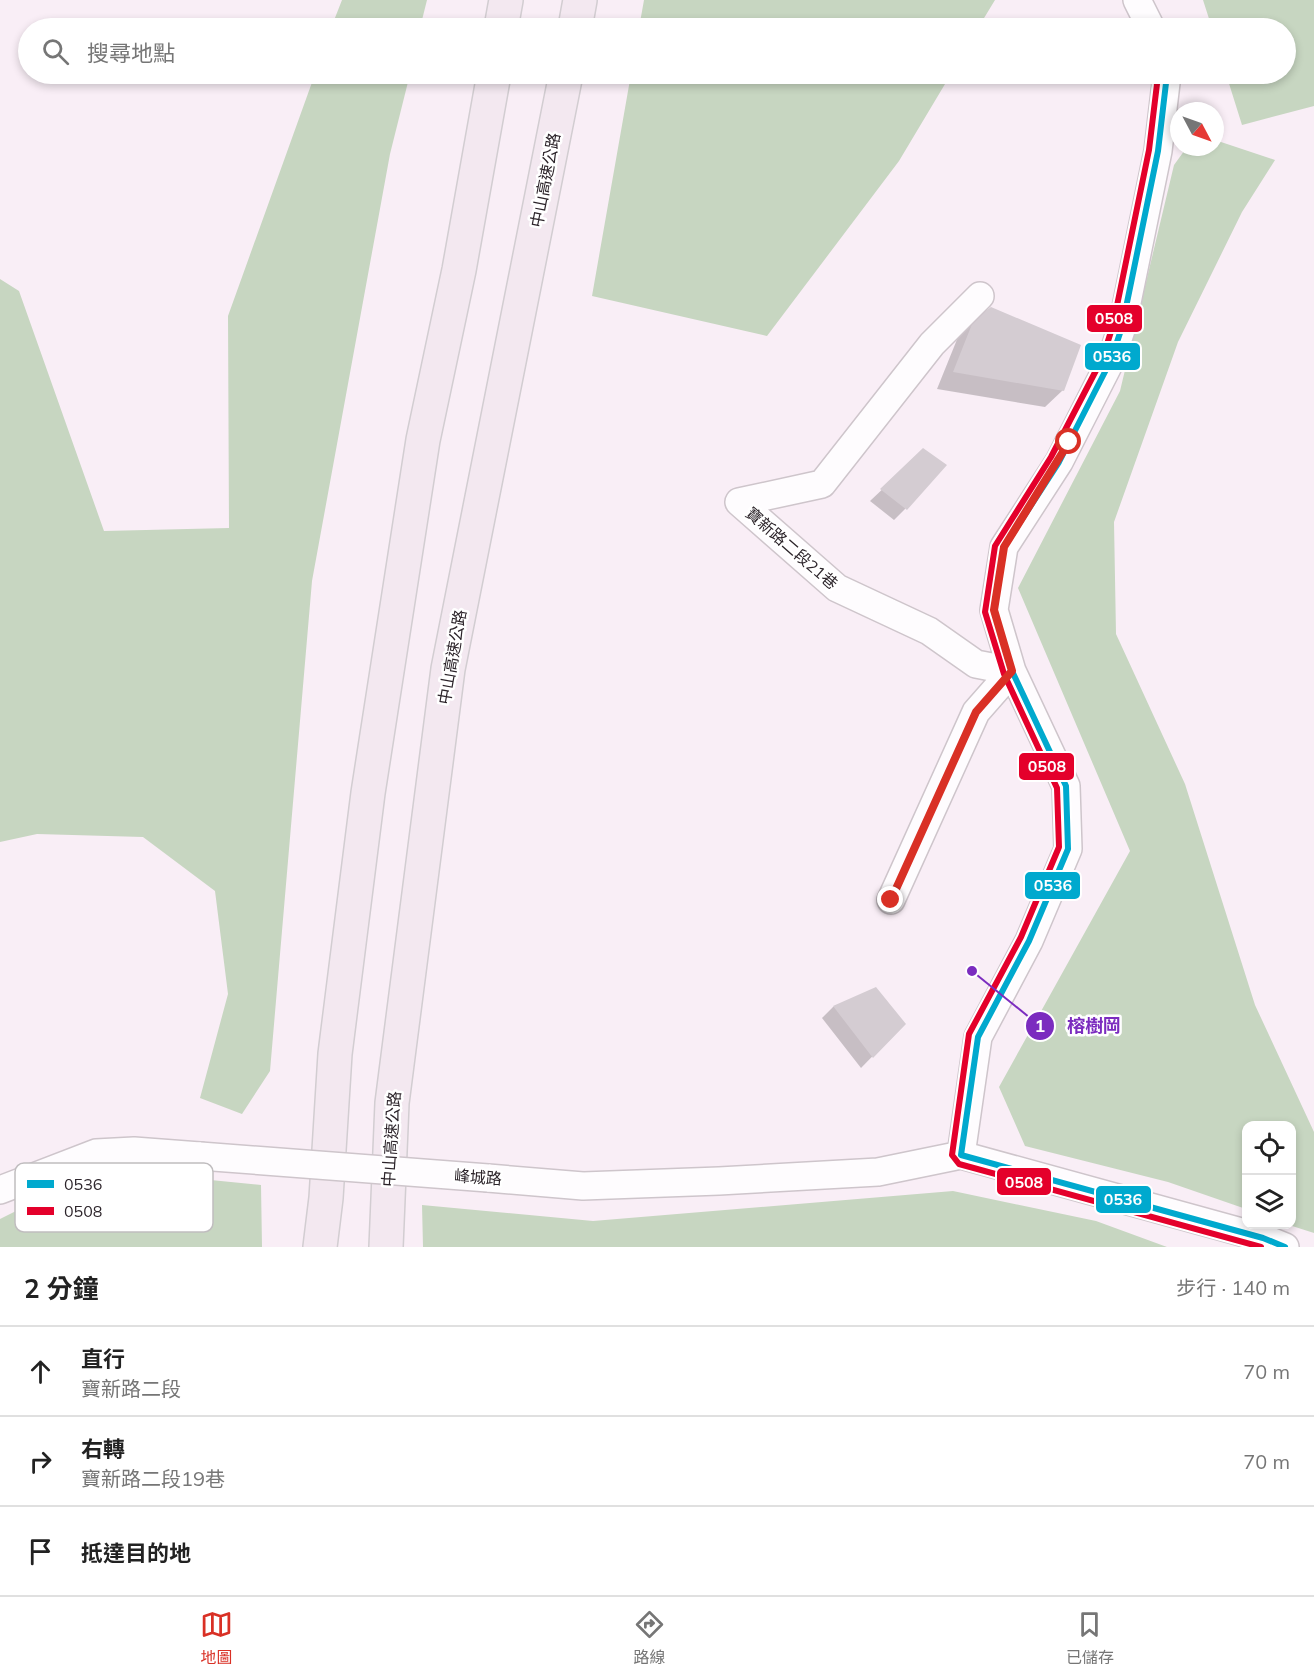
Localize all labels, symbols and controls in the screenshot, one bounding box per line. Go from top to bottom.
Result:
search box [18,18,1296,84]
icon: search [39,35,72,68]
text: 搜尋地點 [87,39,175,67]
north arrow [1170,102,1224,156]
street label: 中山高速公路 [526,131,564,229]
line badge: 0508 [1086,304,1143,333]
text: 0508 [1095,308,1134,328]
line badge: 0536 [1084,342,1141,371]
text: 0536 [1093,346,1132,366]
route start [1055,428,1081,454]
street label: 寶新路二段21巷 [742,503,842,593]
street label: 中山高速公路 [434,608,470,706]
line badge: 0508 [1018,752,1075,781]
text: 0508 [1028,756,1067,776]
line badge: 0536 [1024,871,1081,900]
text: 0536 [1034,875,1073,895]
route end [877,886,903,912]
callout: 榕樹岡 [1025,1008,1133,1044]
text: 1 [1035,1014,1045,1037]
text: 榕樹岡 [1067,1014,1121,1037]
street label: 中山高速公路 [378,1090,404,1188]
map controls [1242,1121,1296,1229]
button: locate [1242,1121,1296,1175]
legend [15,1163,213,1232]
street label: 峰城路 [453,1165,503,1189]
line badge: 0508 [996,1167,1052,1196]
text: 0508 [1005,1172,1044,1192]
text: 0536 [64,1174,102,1194]
button: layers [1242,1175,1296,1229]
line badge: 0536 [1095,1185,1152,1214]
text: 0536 [1104,1189,1143,1209]
text: 0508 [64,1201,102,1221]
text: 2 分鐘 [24,1272,99,1305]
text: 步行 · 140 m [1176,1275,1290,1300]
text: 直行 [81,1345,125,1373]
icon: ahead [24,1355,57,1388]
text: 70 m [1243,1359,1290,1384]
text: 寶新路二段 [81,1376,181,1401]
text: 右轉 [81,1435,125,1463]
icon: right [24,1445,57,1478]
text: 70 m [1243,1449,1290,1474]
text: 寶新路二段19巷 [81,1466,225,1491]
icon: arrive [24,1535,57,1568]
text: 抵達目的地 [81,1539,191,1567]
tab: 地圖 [200,1608,233,1668]
tab: 路線 [633,1608,666,1668]
tab: 已儲存 [1066,1608,1114,1668]

